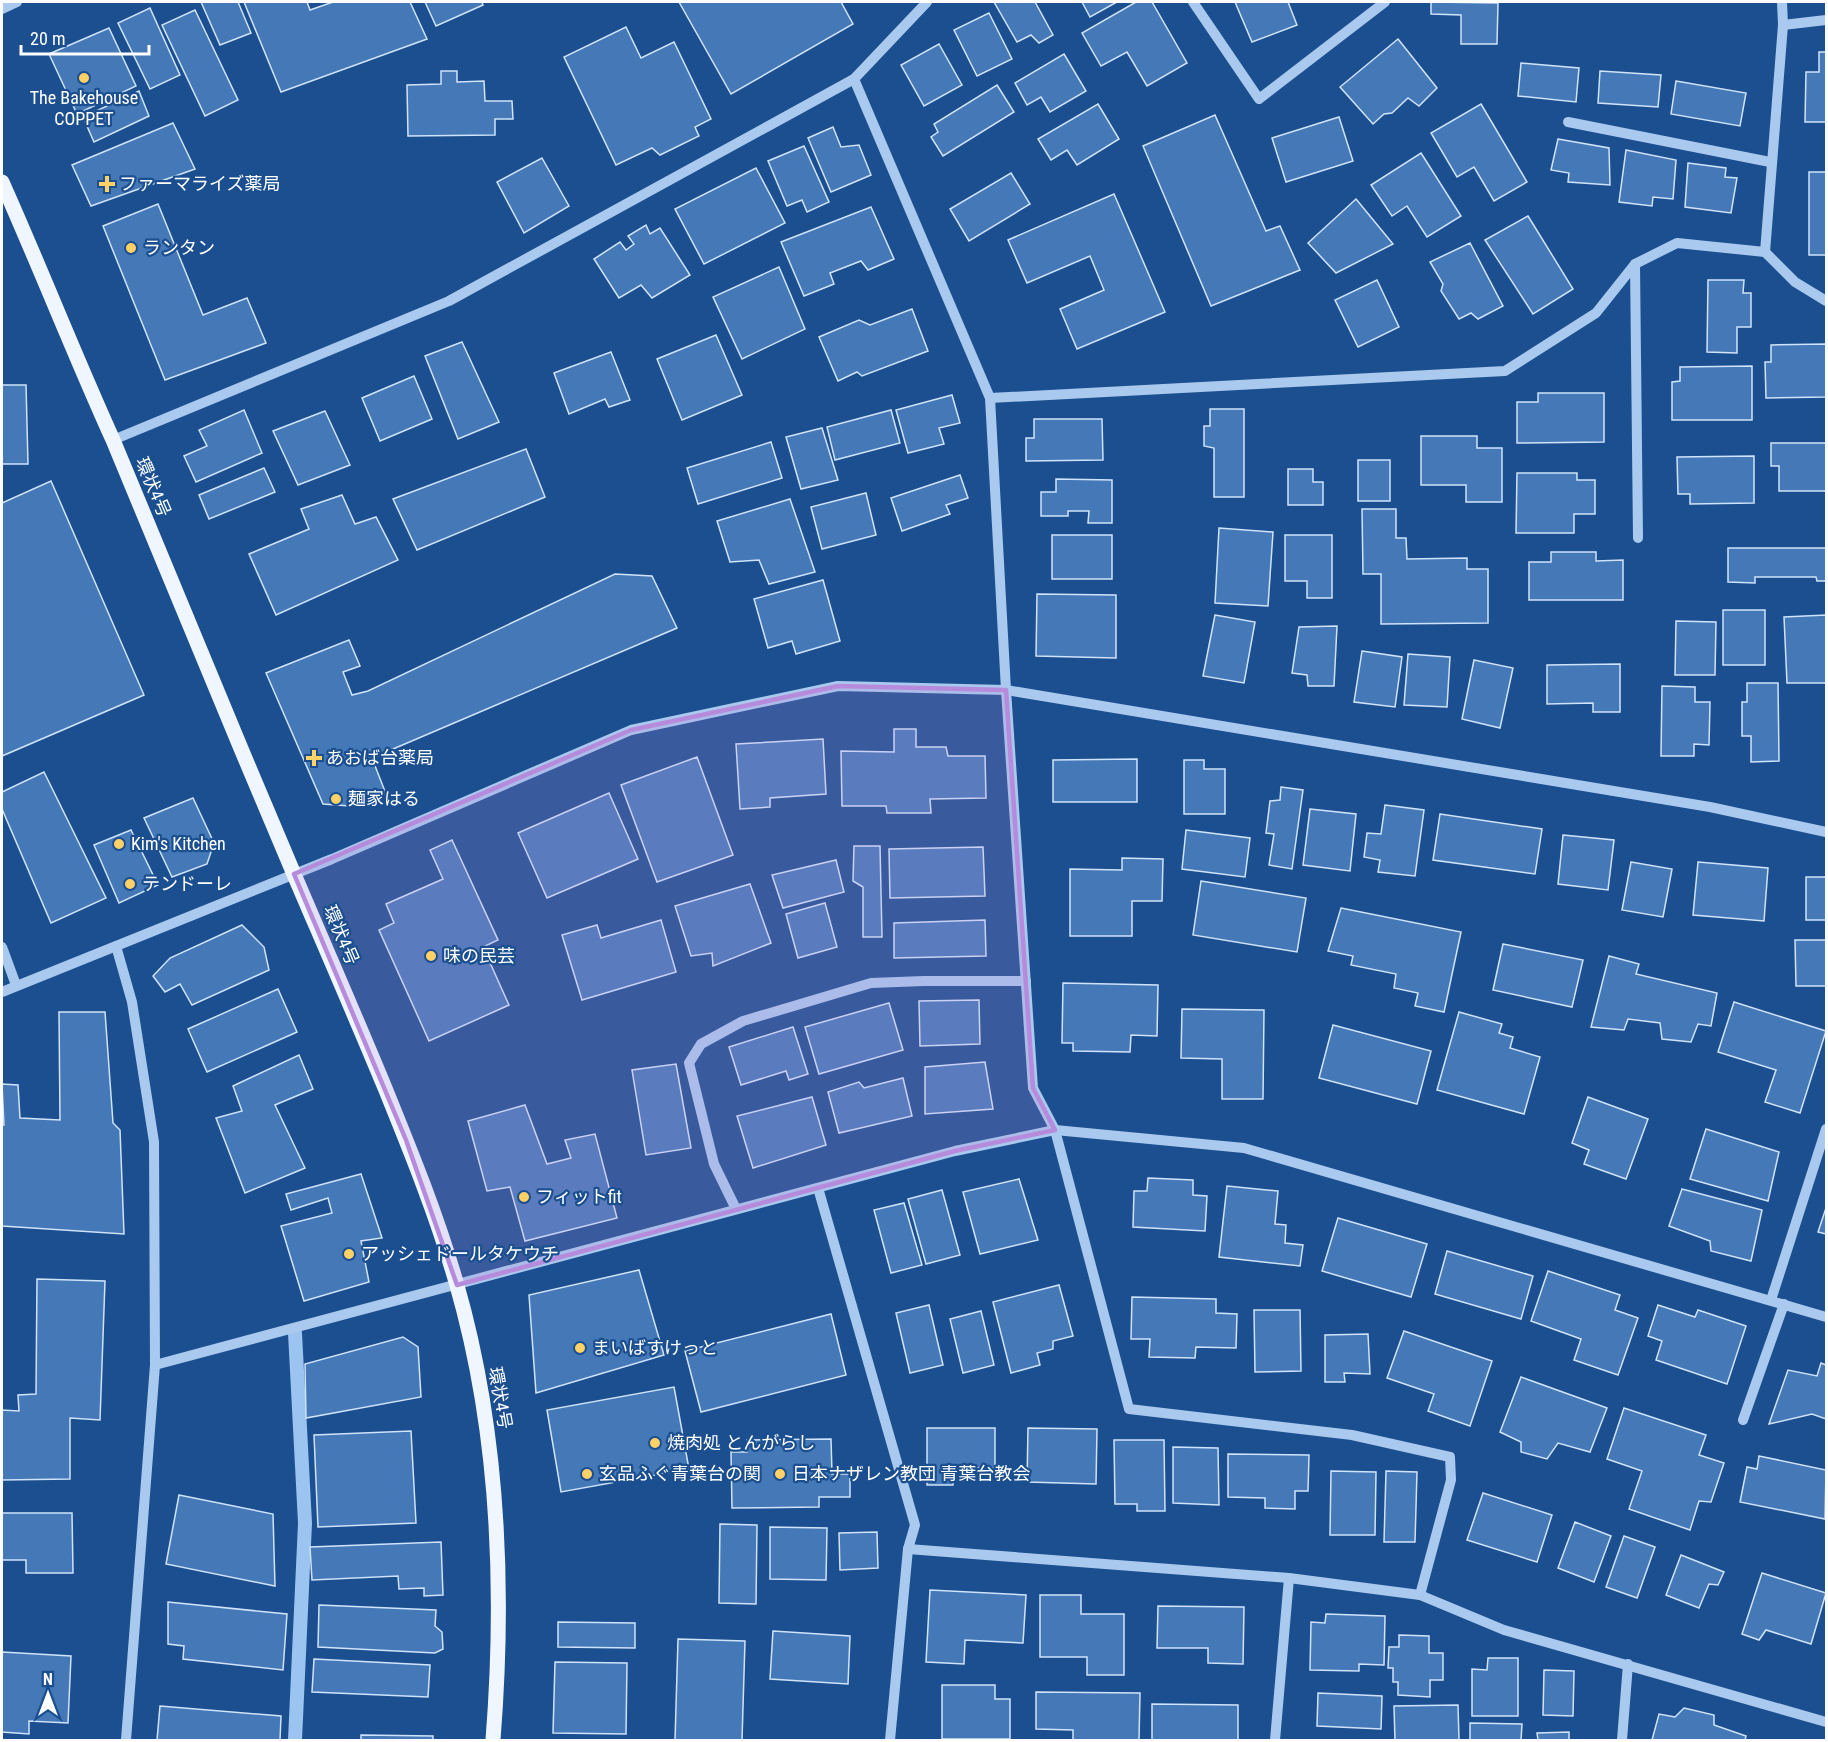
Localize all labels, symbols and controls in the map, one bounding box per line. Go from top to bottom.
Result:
scale bar [21,18,148,56]
text: 20 m [30,28,65,49]
marker: The Bakehouse COPPET [77,71,91,85]
place label: The Bakehouse COPPET [30,87,138,129]
place label: ファーマライズ薬局 [119,173,280,194]
marker: ファーマライズ薬局 [100,177,114,191]
place label: ランタン [143,237,215,258]
marker: ランタン [124,241,138,255]
street label: 環状4号 [132,454,175,520]
place label: あおば台薬局 [326,747,434,768]
marker: あおば台薬局 [307,751,321,765]
place label: 麺家はる [348,788,420,809]
marker: 麺家はる [329,792,343,806]
place label: Kim's Kitchen [131,833,226,854]
marker: Kim's Kitchen [112,837,126,851]
place label: テンドーレ [142,873,232,894]
marker: テンドーレ [123,877,137,891]
street label: 環状4号 [320,902,363,968]
place label: 味の民芸 [443,945,515,966]
marker: 味の民芸 [424,949,438,963]
place label: フィットfit [536,1186,622,1207]
marker: フィットfit [517,1190,531,1204]
place label: アッシェドールタケウチ [361,1243,559,1264]
marker: アッシェドールタケウチ [342,1247,356,1261]
place label: まいばすけっと [592,1337,718,1358]
marker: まいばすけっと [573,1341,587,1355]
street label: 環状4号 [485,1365,516,1431]
place label: 焼肉処 とんがらし [667,1432,815,1453]
marker: 焼肉処 とんがらし [648,1436,662,1450]
place label: 玄品ふぐ青葉台の関 [599,1463,761,1484]
place label: 日本ナザレン教団 青葉台教会 [792,1463,1030,1484]
marker: 玄品ふぐ青葉台の関 [580,1467,594,1481]
marker: 日本ナザレン教団 青葉台教会 [773,1467,787,1481]
north arrow [18,1664,78,1724]
text: N [43,1670,53,1689]

